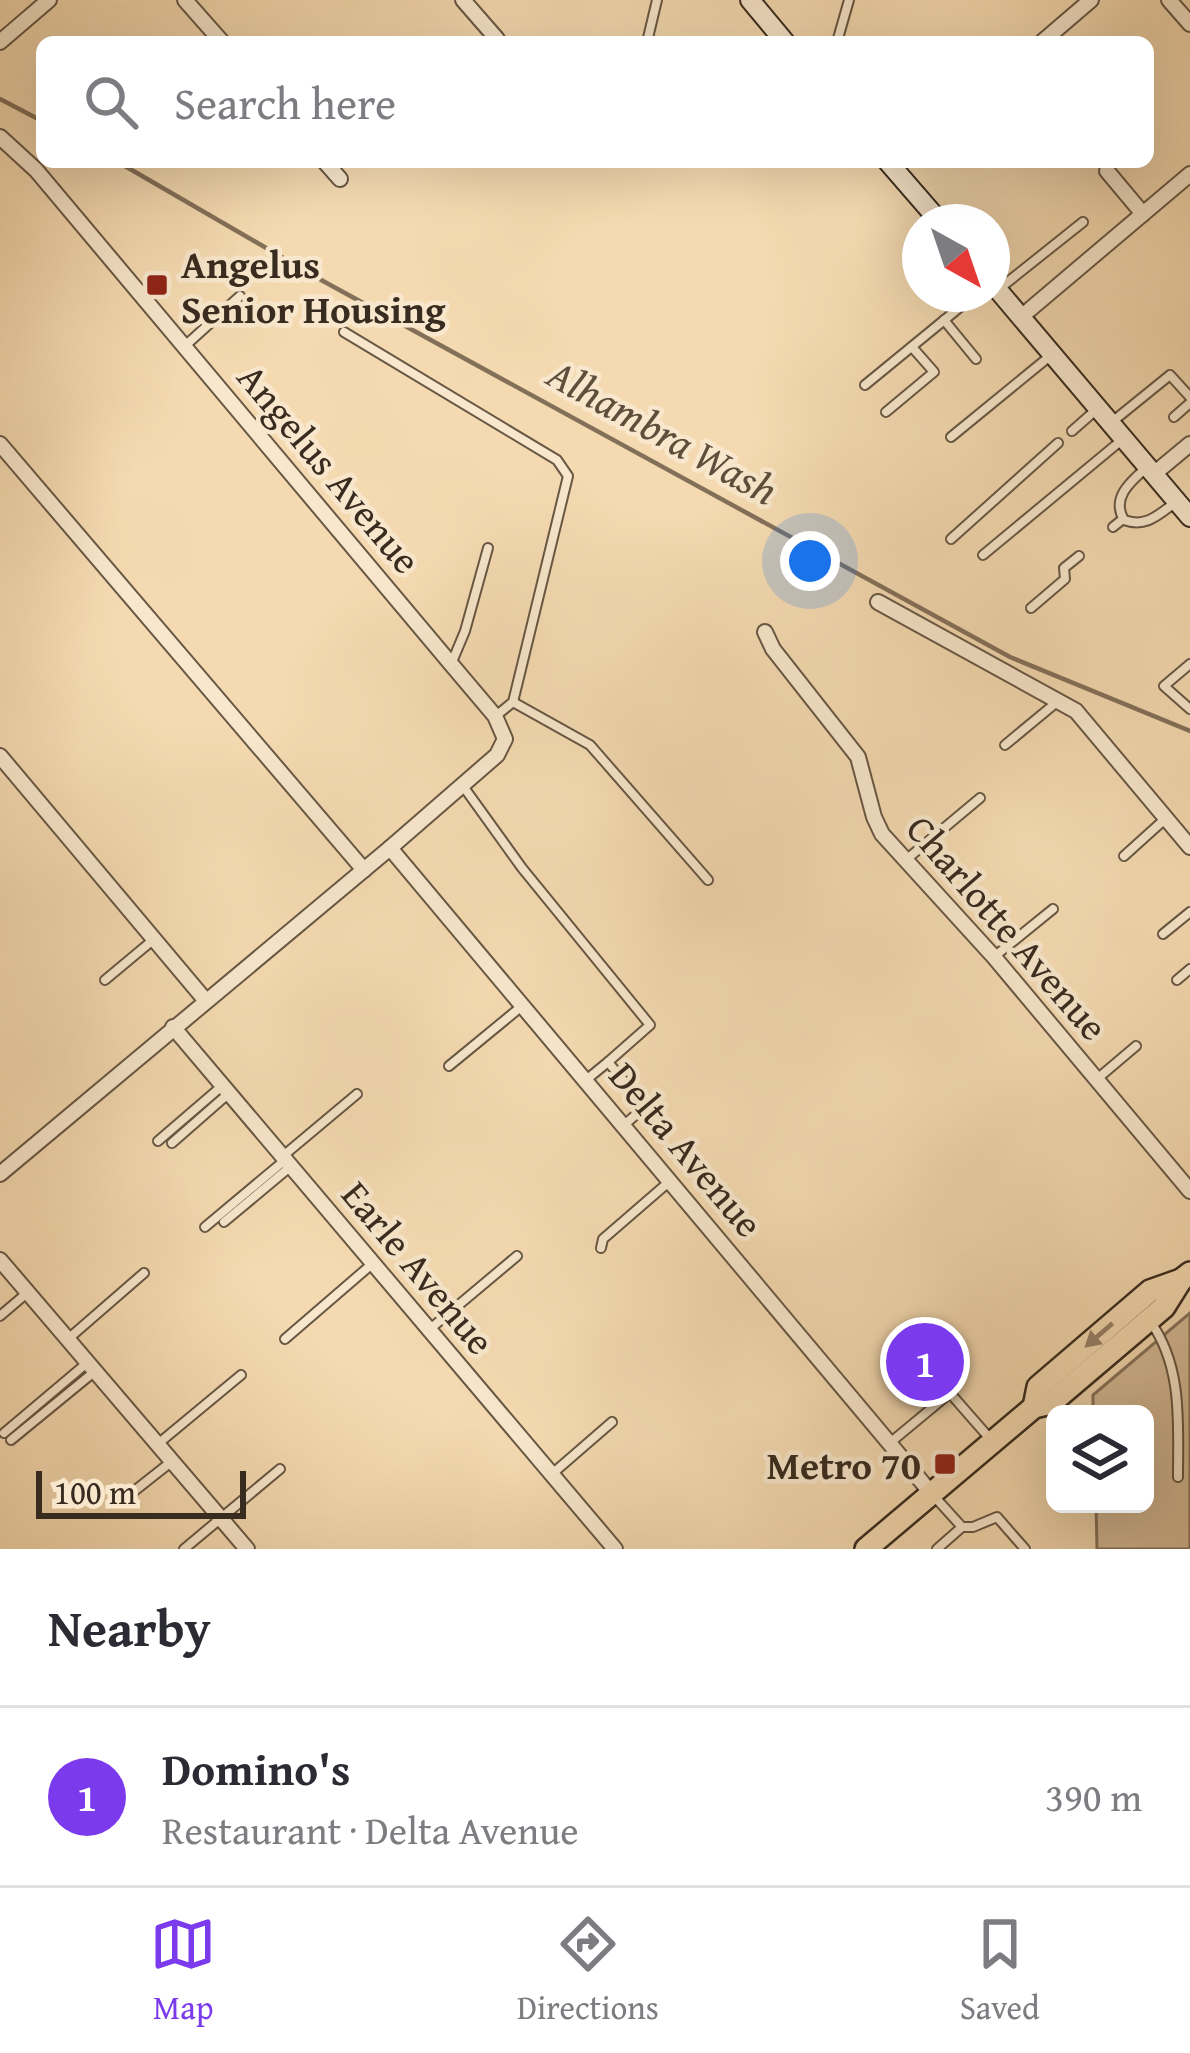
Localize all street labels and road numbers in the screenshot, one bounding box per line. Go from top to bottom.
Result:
street label: Angelus Avenue [225,350,435,586]
street label: Charlotte Avenue [894,802,1122,1052]
street label: Delta Avenue [597,1049,777,1249]
street label: Earle Avenue [329,1168,509,1366]

